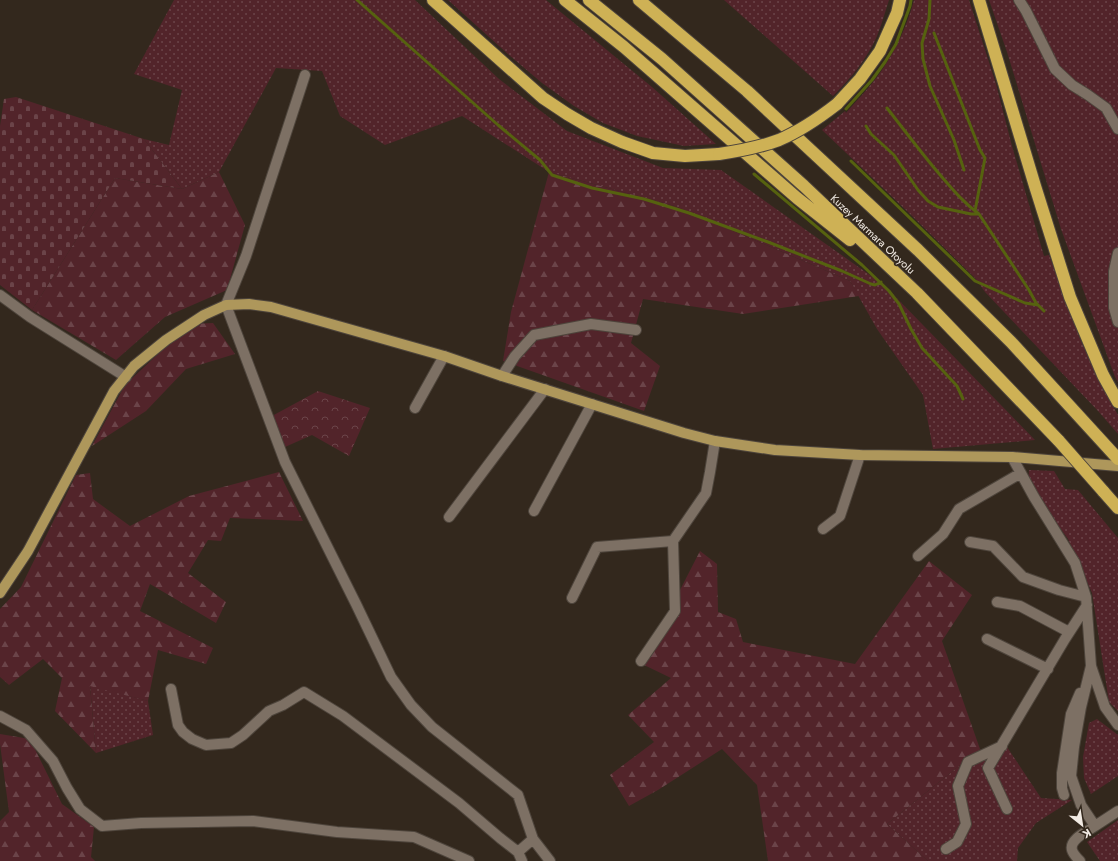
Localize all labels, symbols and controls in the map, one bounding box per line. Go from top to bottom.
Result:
street label: Kuzey Marmara Otoyolu [827,190,919,278]
north arrow [1062,805,1102,845]
text: K [1079,825,1094,843]

